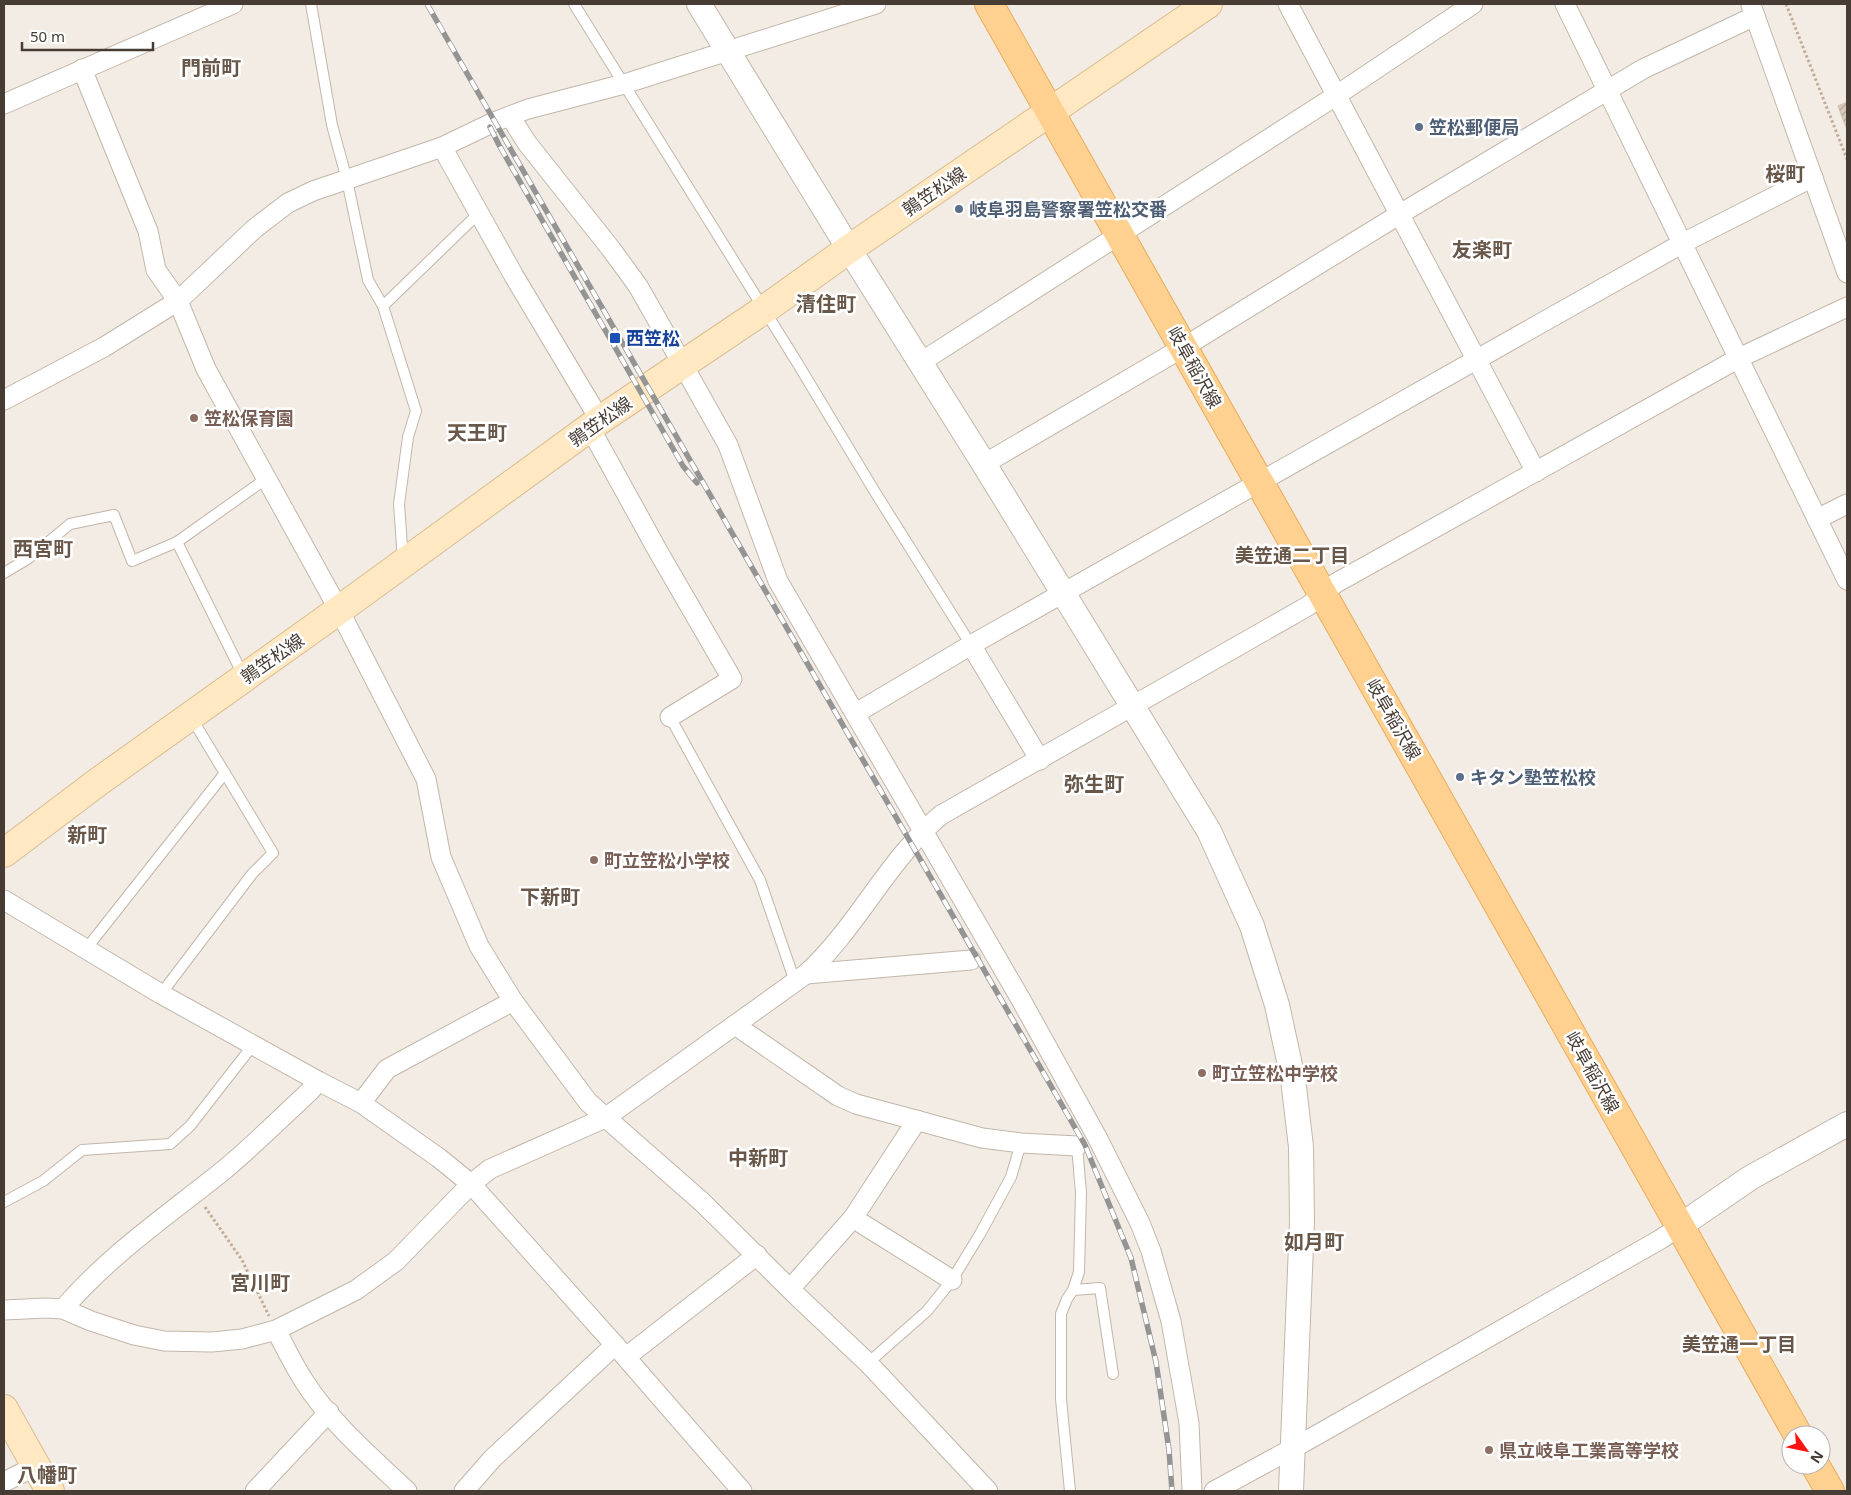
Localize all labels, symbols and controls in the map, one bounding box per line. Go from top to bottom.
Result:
scale bar [22,20,154,52]
text: 50 m [30,26,65,46]
district label: 門前町 [181,54,241,81]
place label: 笠松郵便局 [1429,115,1519,139]
marker: 笠松郵便局 [1413,121,1425,133]
district label: 桜町 [1765,160,1805,187]
street label: 鶉笠松線 [897,161,971,221]
place label: 岐阜羽島警察署笠松交番 [969,197,1167,221]
marker: 岐阜羽島警察署笠松交番 [953,203,965,215]
district label: 友楽町 [1452,236,1512,263]
district label: 清住町 [796,290,856,317]
street label: 岐阜稲沢線 [1163,322,1227,412]
place label: 西笠松 [626,326,680,350]
marker: 西笠松 [608,331,622,345]
street label: 鶉笠松線 [564,391,636,451]
place label: 笠松保育園 [204,406,294,430]
marker: 笠松保育園 [188,412,200,424]
district label: 天王町 [447,419,507,446]
district label: 西宮町 [13,535,73,562]
district label: 美笠通二丁目 [1235,542,1349,568]
street label: 鶉笠松線 [236,628,308,688]
street label: 岐阜稲沢線 [1361,674,1427,764]
place label: キタン塾笠松校 [1470,765,1596,789]
district label: 弥生町 [1064,770,1124,797]
marker: キタン塾笠松校 [1454,771,1466,783]
district label: 新町 [67,821,107,848]
place label: 町立笠松小学校 [604,848,730,872]
marker: 町立笠松小学校 [588,854,600,866]
district label: 下新町 [520,883,580,910]
street label: 岐阜稲沢線 [1561,1027,1625,1117]
place label: 町立笠松中学校 [1212,1061,1338,1085]
marker: 町立笠松中学校 [1196,1067,1208,1079]
district label: 中新町 [728,1144,788,1171]
district label: 如月町 [1284,1228,1344,1255]
district label: 宮川町 [230,1269,290,1296]
district label: 美笠通一丁目 [1682,1331,1796,1357]
north arrow [1781,1425,1831,1475]
place label: 県立岐阜工業高等学校 [1499,1438,1679,1462]
marker: 県立岐阜工業高等学校 [1483,1444,1495,1456]
text: N [1806,1447,1828,1467]
district label: 八幡町 [17,1461,77,1488]

